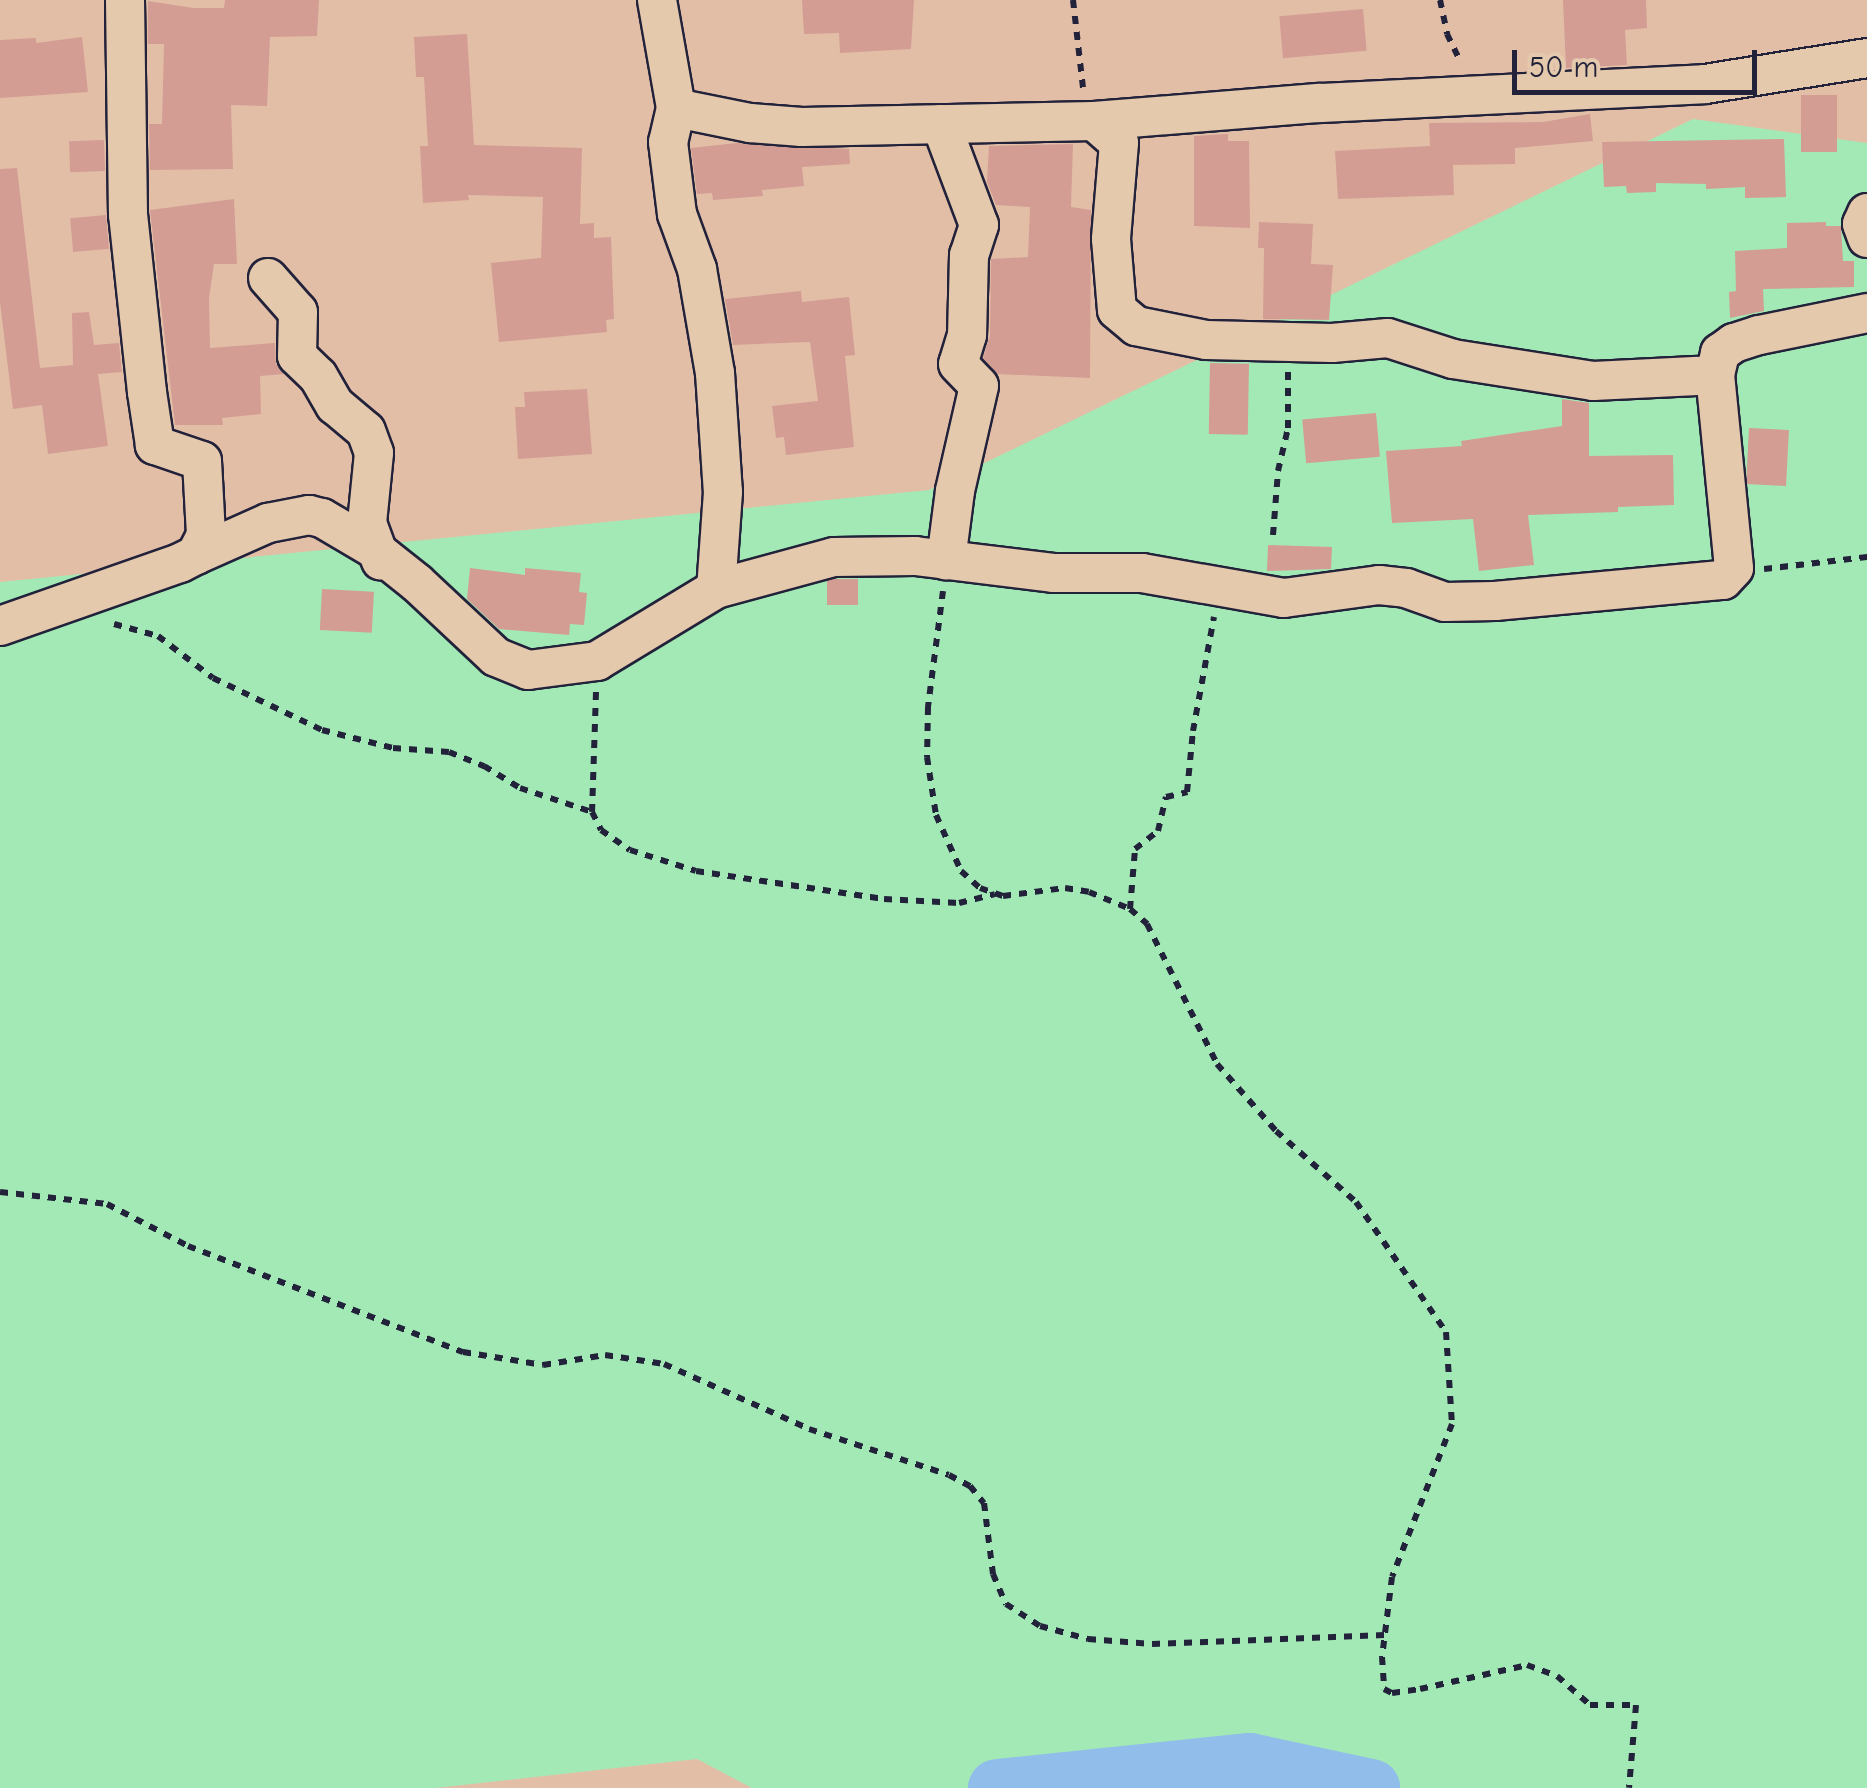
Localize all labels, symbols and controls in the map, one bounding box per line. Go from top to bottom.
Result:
scale bar [1517,30,1762,92]
text: 50 m [1529,50,1598,85]

